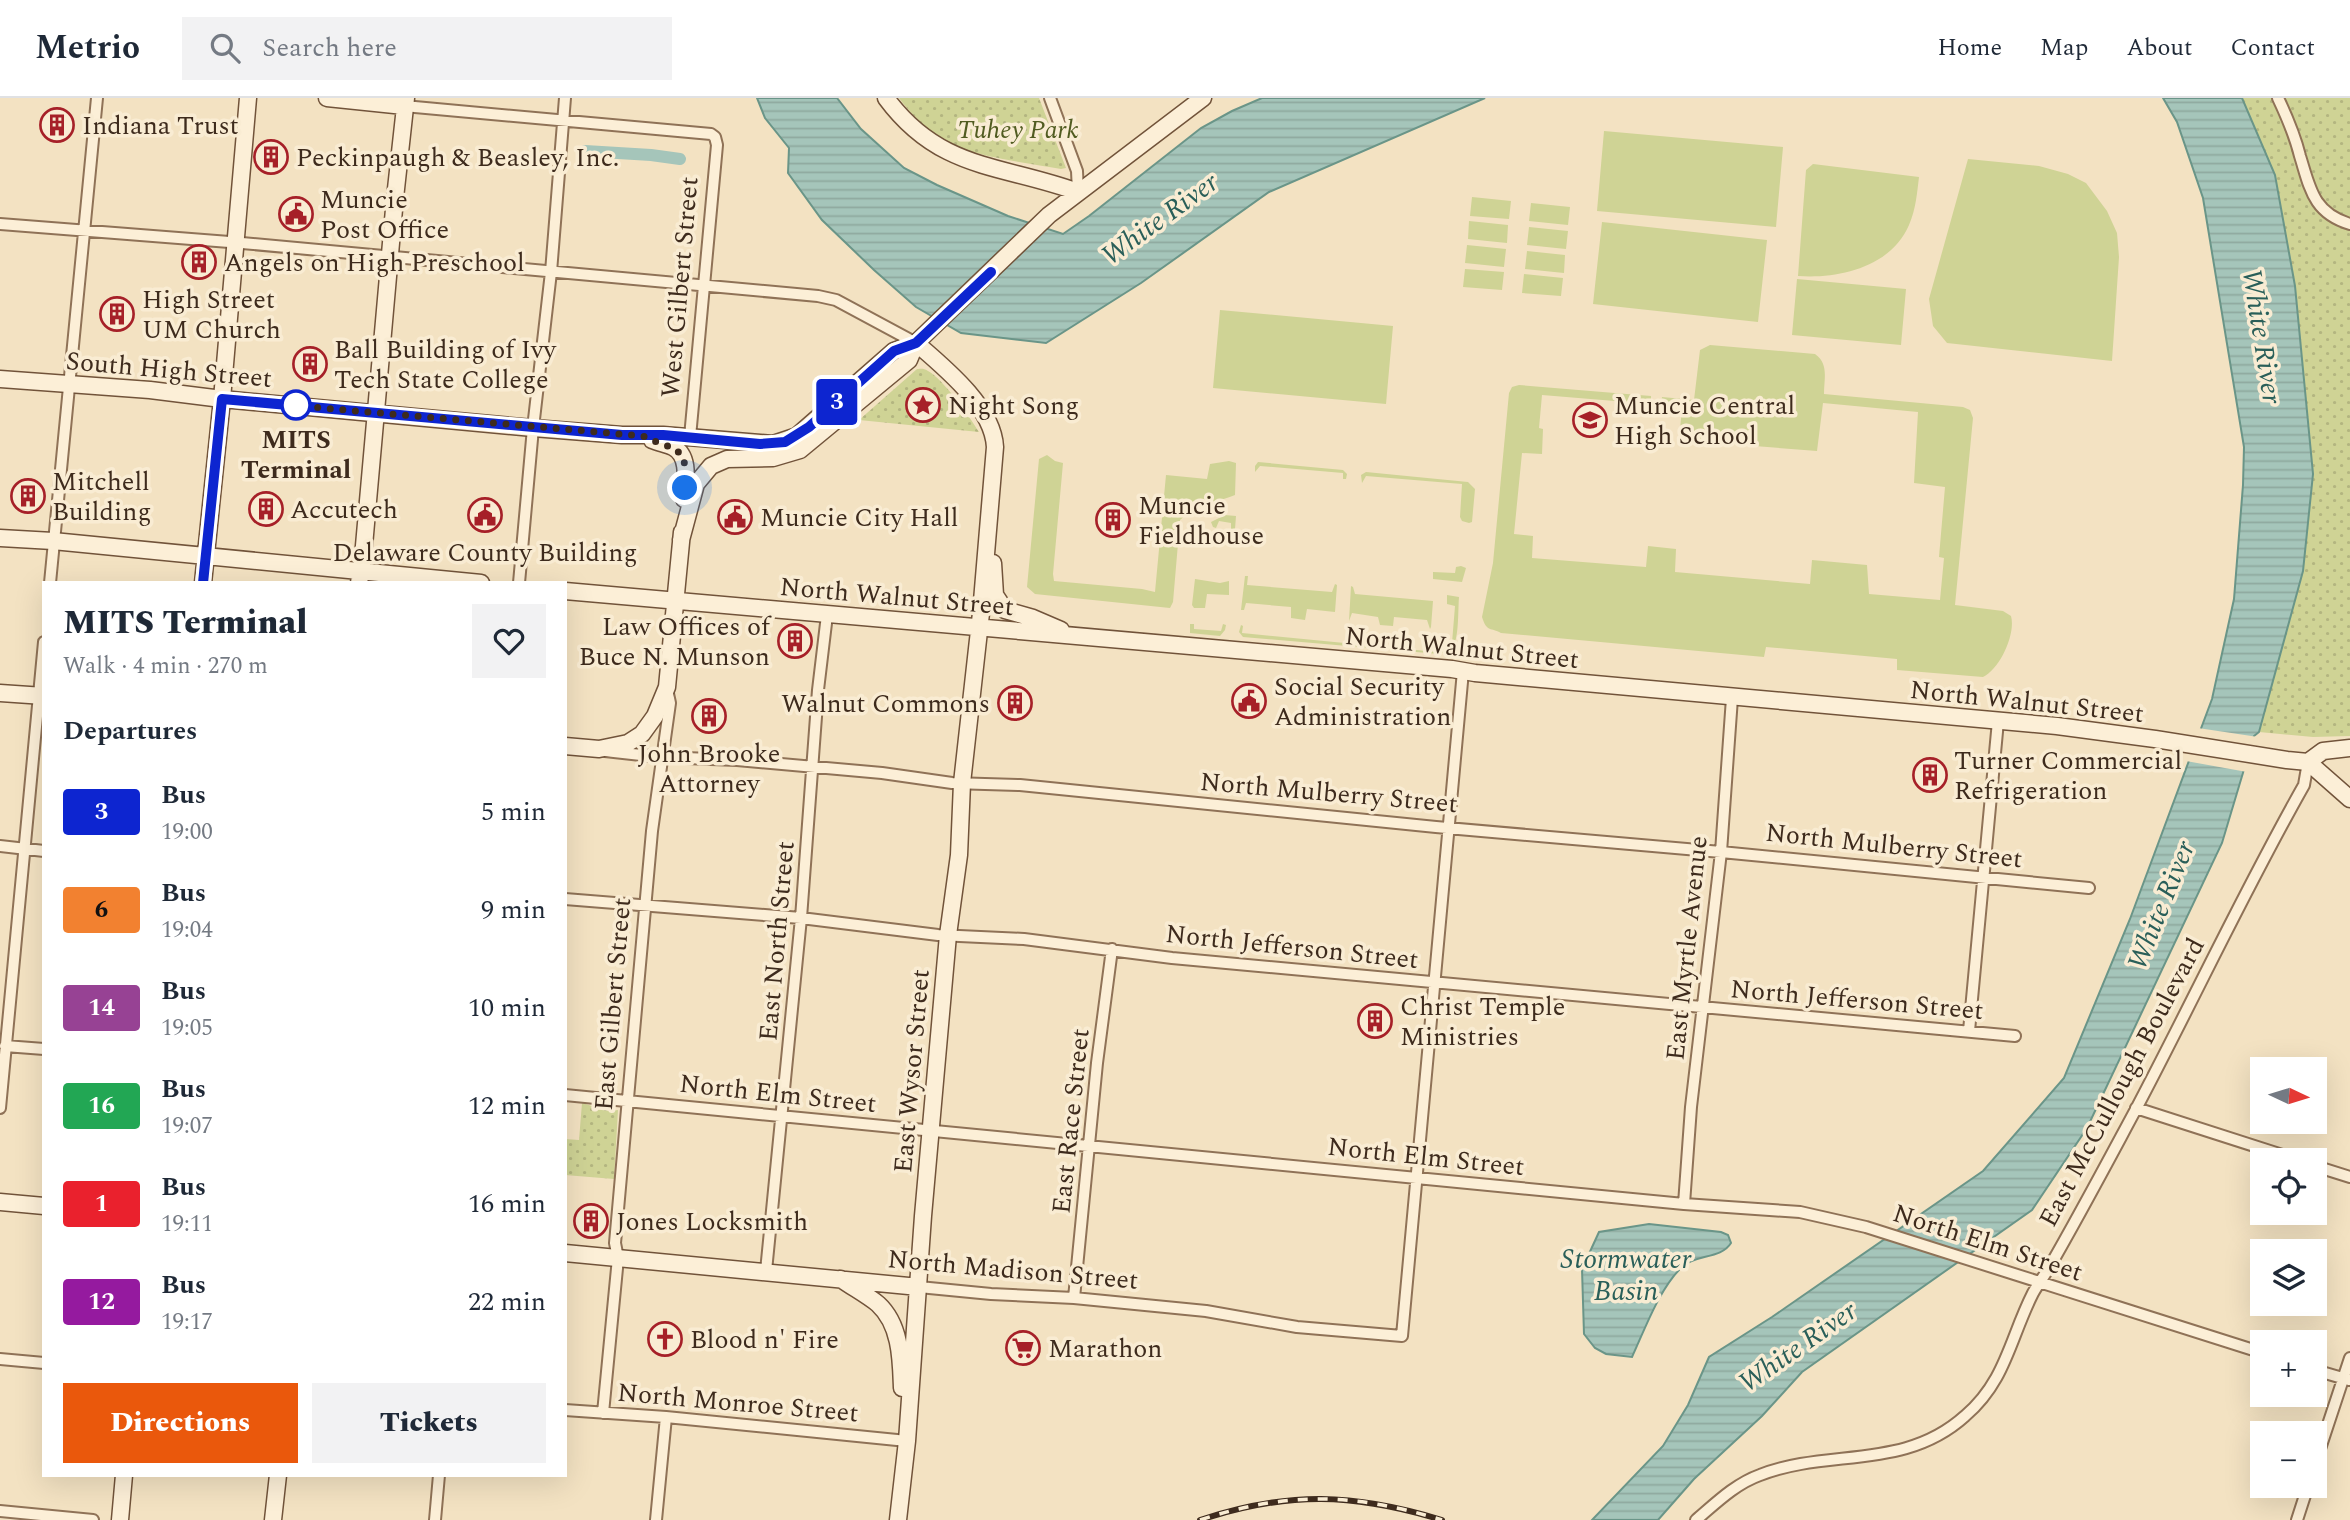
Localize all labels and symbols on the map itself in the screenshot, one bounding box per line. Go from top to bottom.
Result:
building icon: Indiana Trust [38,106,76,144]
place label: Indiana Trust [82,106,239,146]
park label: Tuhey Park [957,110,1079,150]
building icon: Peckinpaugh & Beasley, Inc. [252,138,290,176]
place label: Peckinpaugh & Beasley, Inc. [296,138,619,178]
water label: White River [1092,162,1228,277]
street label: West Gilbert Street [650,175,710,399]
place label: Muncie Post Office [320,180,449,250]
public building icon: Muncie Post Office [277,195,315,233]
building icon: Angels on High Preschool [180,243,218,281]
place label: Angels on High Preschool [224,243,525,283]
water label: White River [2230,265,2293,407]
place label: High Street UM Church [142,280,281,350]
building icon: High Street UM Church [98,295,136,333]
place label: Ball Building of Ivy Tech State College [334,330,557,400]
street label: South High Street [64,341,274,399]
building icon: Ball Building of Ivy Tech State College [291,345,329,383]
line badge: 3 [814,379,860,425]
place icon: Night Song [904,386,942,424]
place label: Night Song [948,386,1079,426]
place label: Muncie Central High School [1614,386,1795,456]
marker: MITS Terminal [281,390,311,420]
school or university icon: Muncie Central High School [1571,401,1609,439]
place label: MITS Terminal [241,420,351,490]
place label: Mitchell Building [52,462,151,532]
your location [667,470,702,505]
building icon: Mitchell Building [9,477,47,515]
place label: Muncie Fieldhouse [1138,486,1264,556]
building icon: Accutech [247,490,285,528]
place label: Accutech [290,490,398,530]
public building icon: Delaware County Building [466,496,504,534]
public building icon: Muncie City Hall [716,498,754,536]
place label: Muncie City Hall [760,498,958,538]
building icon: Muncie Fieldhouse [1094,501,1132,539]
place label: Delaware County Building [333,533,637,573]
street label: North Walnut Street [778,567,1016,627]
place label: Law Offices of Buce N. Munson [579,607,772,677]
street label: North Walnut Street [1343,616,1581,680]
building icon: Law Offices of Buce N. Munson [776,622,814,660]
place label: Social Security Administration [1274,667,1451,737]
street label: North Walnut Street [1908,670,2146,734]
public building icon: Social Security Administration [1230,682,1268,720]
place label: Walnut Commons [781,684,990,724]
building icon: Walnut Commons [996,684,1034,722]
building icon: John Brooke Attorney [690,697,728,735]
place label: John Brooke Attorney [638,734,780,804]
place label: Turner Commercial Refrigeration [1954,741,2182,811]
building icon: Turner Commercial Refrigeration [1911,756,1949,794]
street label: North Mulberry Street [1199,762,1459,824]
street label: North Mulberry Street [1763,813,2024,879]
street label: East Myrtle Avenue [1655,834,1719,1062]
water label: White River [2116,834,2207,977]
street label: East North Street [748,839,806,1043]
street label: East Gilbert Street [584,896,642,1112]
street label: North Jefferson Street [1164,914,1420,980]
street label: East McCullough Boulevard [2028,931,2215,1234]
street label: East Wysor Street [883,967,941,1175]
street label: North Jefferson Street [1729,969,1985,1031]
place label: Christ Temple Ministries [1400,987,1565,1057]
building icon: Christ Temple Ministries [1356,1002,1394,1040]
street label: East Race Street [1041,1026,1101,1216]
north arrow [2250,1057,2328,1134]
street label: North Elm Street [678,1064,878,1124]
street label: North Elm Street [1326,1127,1526,1187]
street label: North Elm Street [1888,1193,2088,1293]
building icon: Jones Locksmith [572,1202,610,1240]
place label: Jones Locksmith [616,1202,808,1242]
water label: Stormwater Basin [1561,1238,1692,1313]
street label: North Madison Street [886,1239,1140,1301]
water label: White River [1730,1290,1866,1404]
church icon: Blood n' Fire [646,1320,684,1358]
place label: Blood n' Fire [690,1320,839,1360]
supermarket icon: Marathon [1004,1329,1042,1367]
place label: Marathon [1048,1329,1162,1369]
street label: North Monroe Street [616,1373,860,1433]

